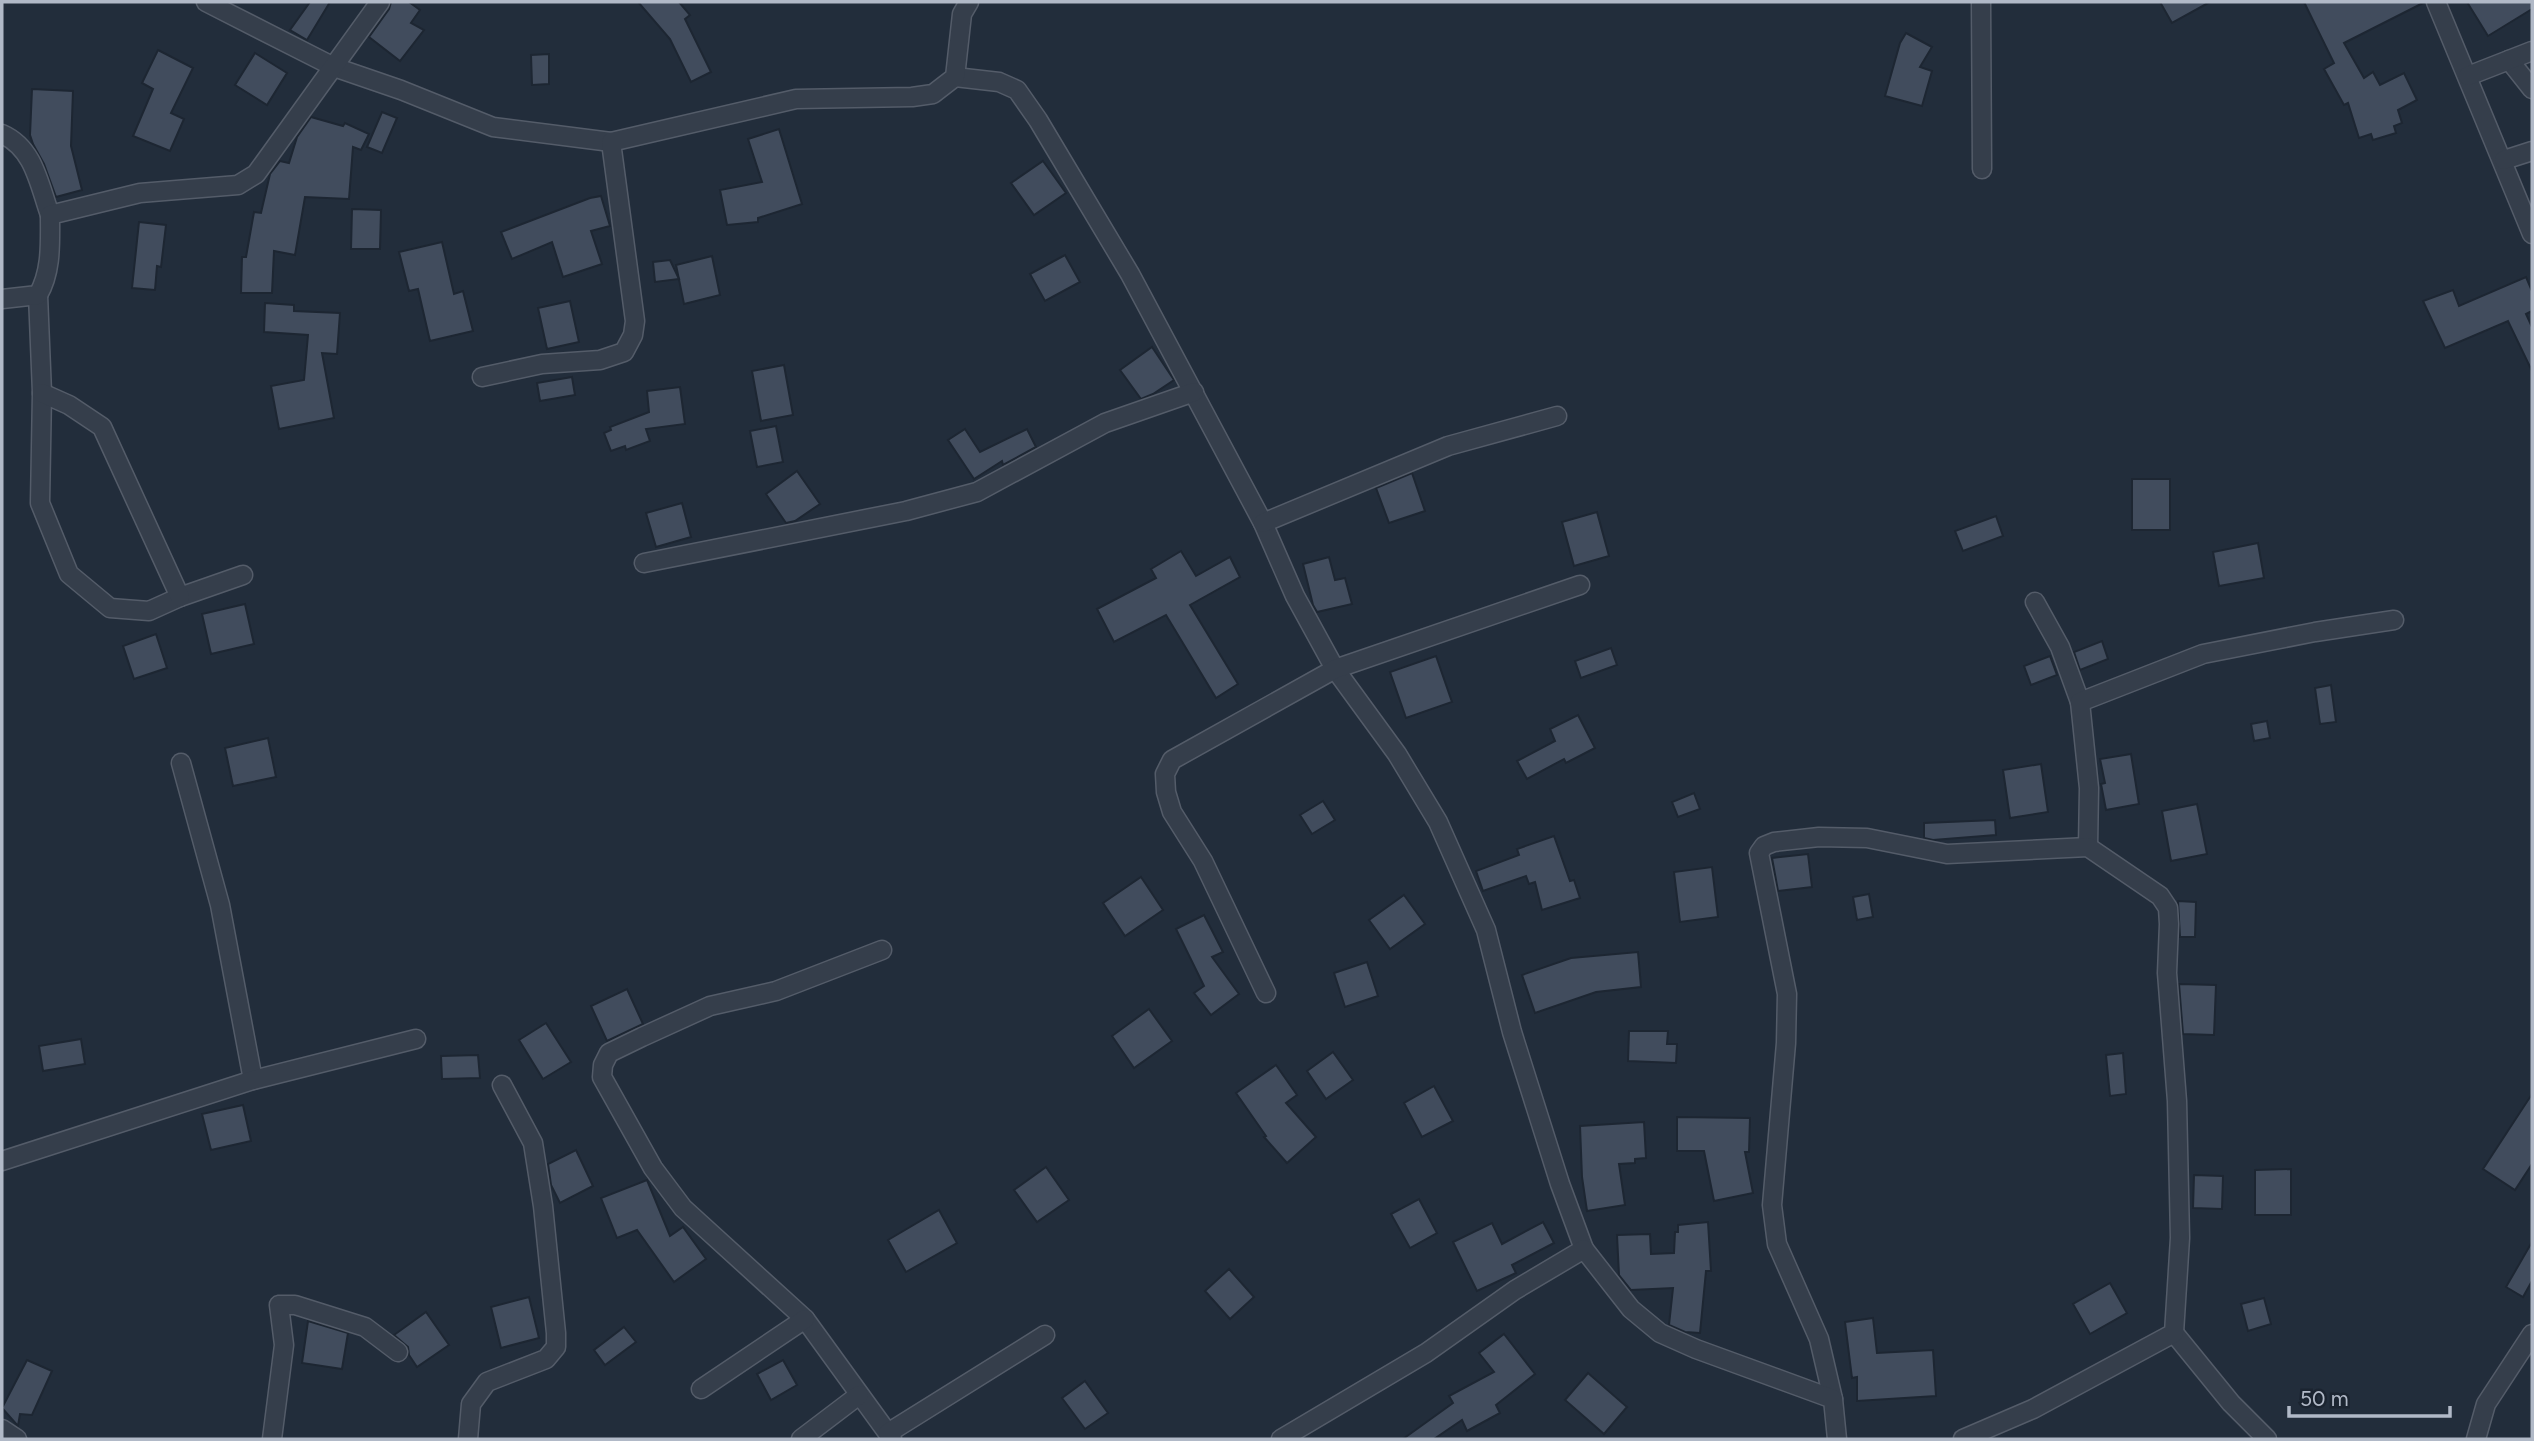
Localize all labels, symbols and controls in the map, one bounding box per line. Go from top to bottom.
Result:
scale bar [2289,1374,2450,1418]
text: 50 m [2300,1386,2349,1411]

